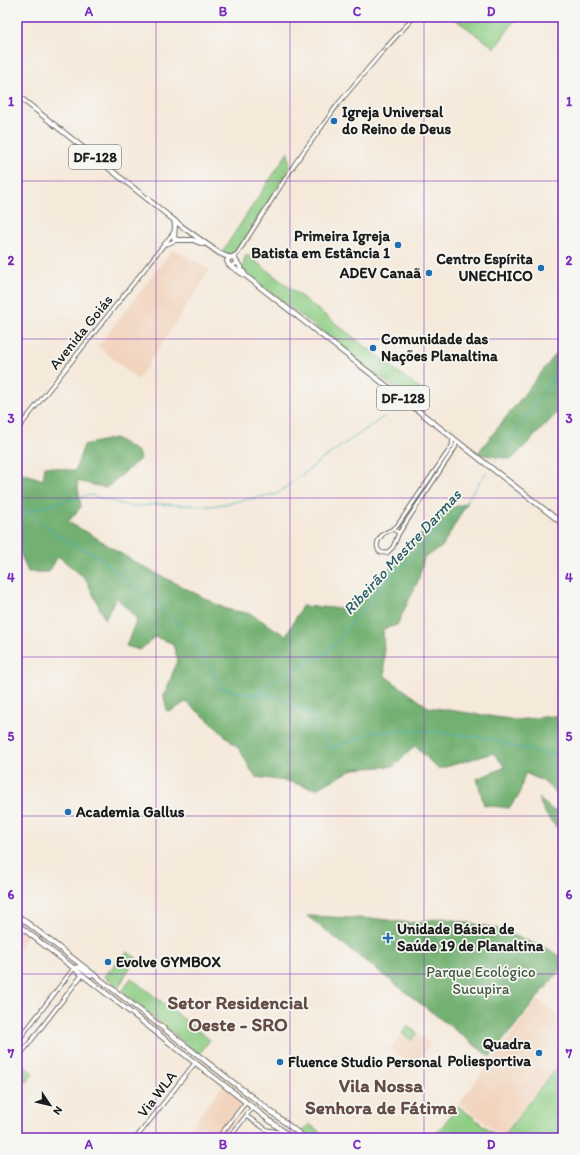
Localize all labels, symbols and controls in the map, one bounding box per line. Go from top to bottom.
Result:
text: A [84,4,94,19]
text: B [219,4,228,19]
text: C [353,4,362,19]
text: D [487,4,496,19]
text: 1 [8,94,14,109]
text: 1 [566,94,572,109]
place label: Igreja Universal do Reino de Deus [342,103,451,138]
marker: Igreja Universal do Reino de Deus [329,116,339,126]
road number: DF-128 [69,145,121,169]
place label: Primeira Igreja Batista em Estância 1 [251,227,390,262]
marker: Primeira Igreja Batista em Estância 1 [393,240,403,250]
place label: Centro Espírita UNECHICO [436,250,534,285]
text: 2 [8,253,15,268]
text: 2 [566,253,573,268]
marker: Centro Espírita UNECHICO [536,263,546,273]
place label: ADEV Canaã [339,264,421,282]
marker: ADEV Canaã [424,268,434,278]
street label: Avenida Goiás [45,291,117,373]
place label: Comunidade das Nações Planaltina [381,330,498,366]
marker: Comunidade das Nações Planaltina [368,343,378,353]
road number: DF-128 [377,386,429,410]
text: 3 [7,411,15,426]
text: 3 [565,411,573,426]
water label: Ribeirão Mestre Darmas [339,485,466,619]
text: 4 [7,570,15,585]
text: 4 [565,570,573,585]
text: 5 [8,729,15,744]
text: 5 [566,729,573,744]
place label: Academia Gallus [75,803,185,821]
marker: Academia Gallus [63,807,73,817]
text: 6 [8,887,15,902]
text: 6 [566,887,573,902]
place label: Unidade Básica de Saúde 19 de Planaltina [397,920,544,955]
marker: Unidade Básica de Saúde 19 de Planaltina [382,932,394,944]
place label: Evolve GYMBOX [116,953,221,971]
marker: Evolve GYMBOX [103,957,113,967]
park label: Parque Ecológico Sucupira [426,963,536,998]
district label: Setor Residencial Oeste - SRO [168,991,309,1036]
place label: Quadra Poliesportiva [447,1035,531,1071]
text: 7 [7,1046,15,1061]
text: 7 [565,1046,573,1061]
marker: Quadra Poliesportiva [534,1048,544,1058]
place label: Fluence Studio Personal [288,1053,443,1071]
marker: Fluence Studio Personal [275,1057,285,1067]
street label: Via WLA [133,1067,181,1121]
district label: Vila Nossa Senhora de Fátima [305,1074,457,1119]
north arrow [30,1085,70,1125]
text: N [50,1104,65,1117]
text: A [84,1137,94,1152]
text: B [219,1137,228,1152]
text: C [353,1137,362,1152]
text: D [487,1137,496,1152]

